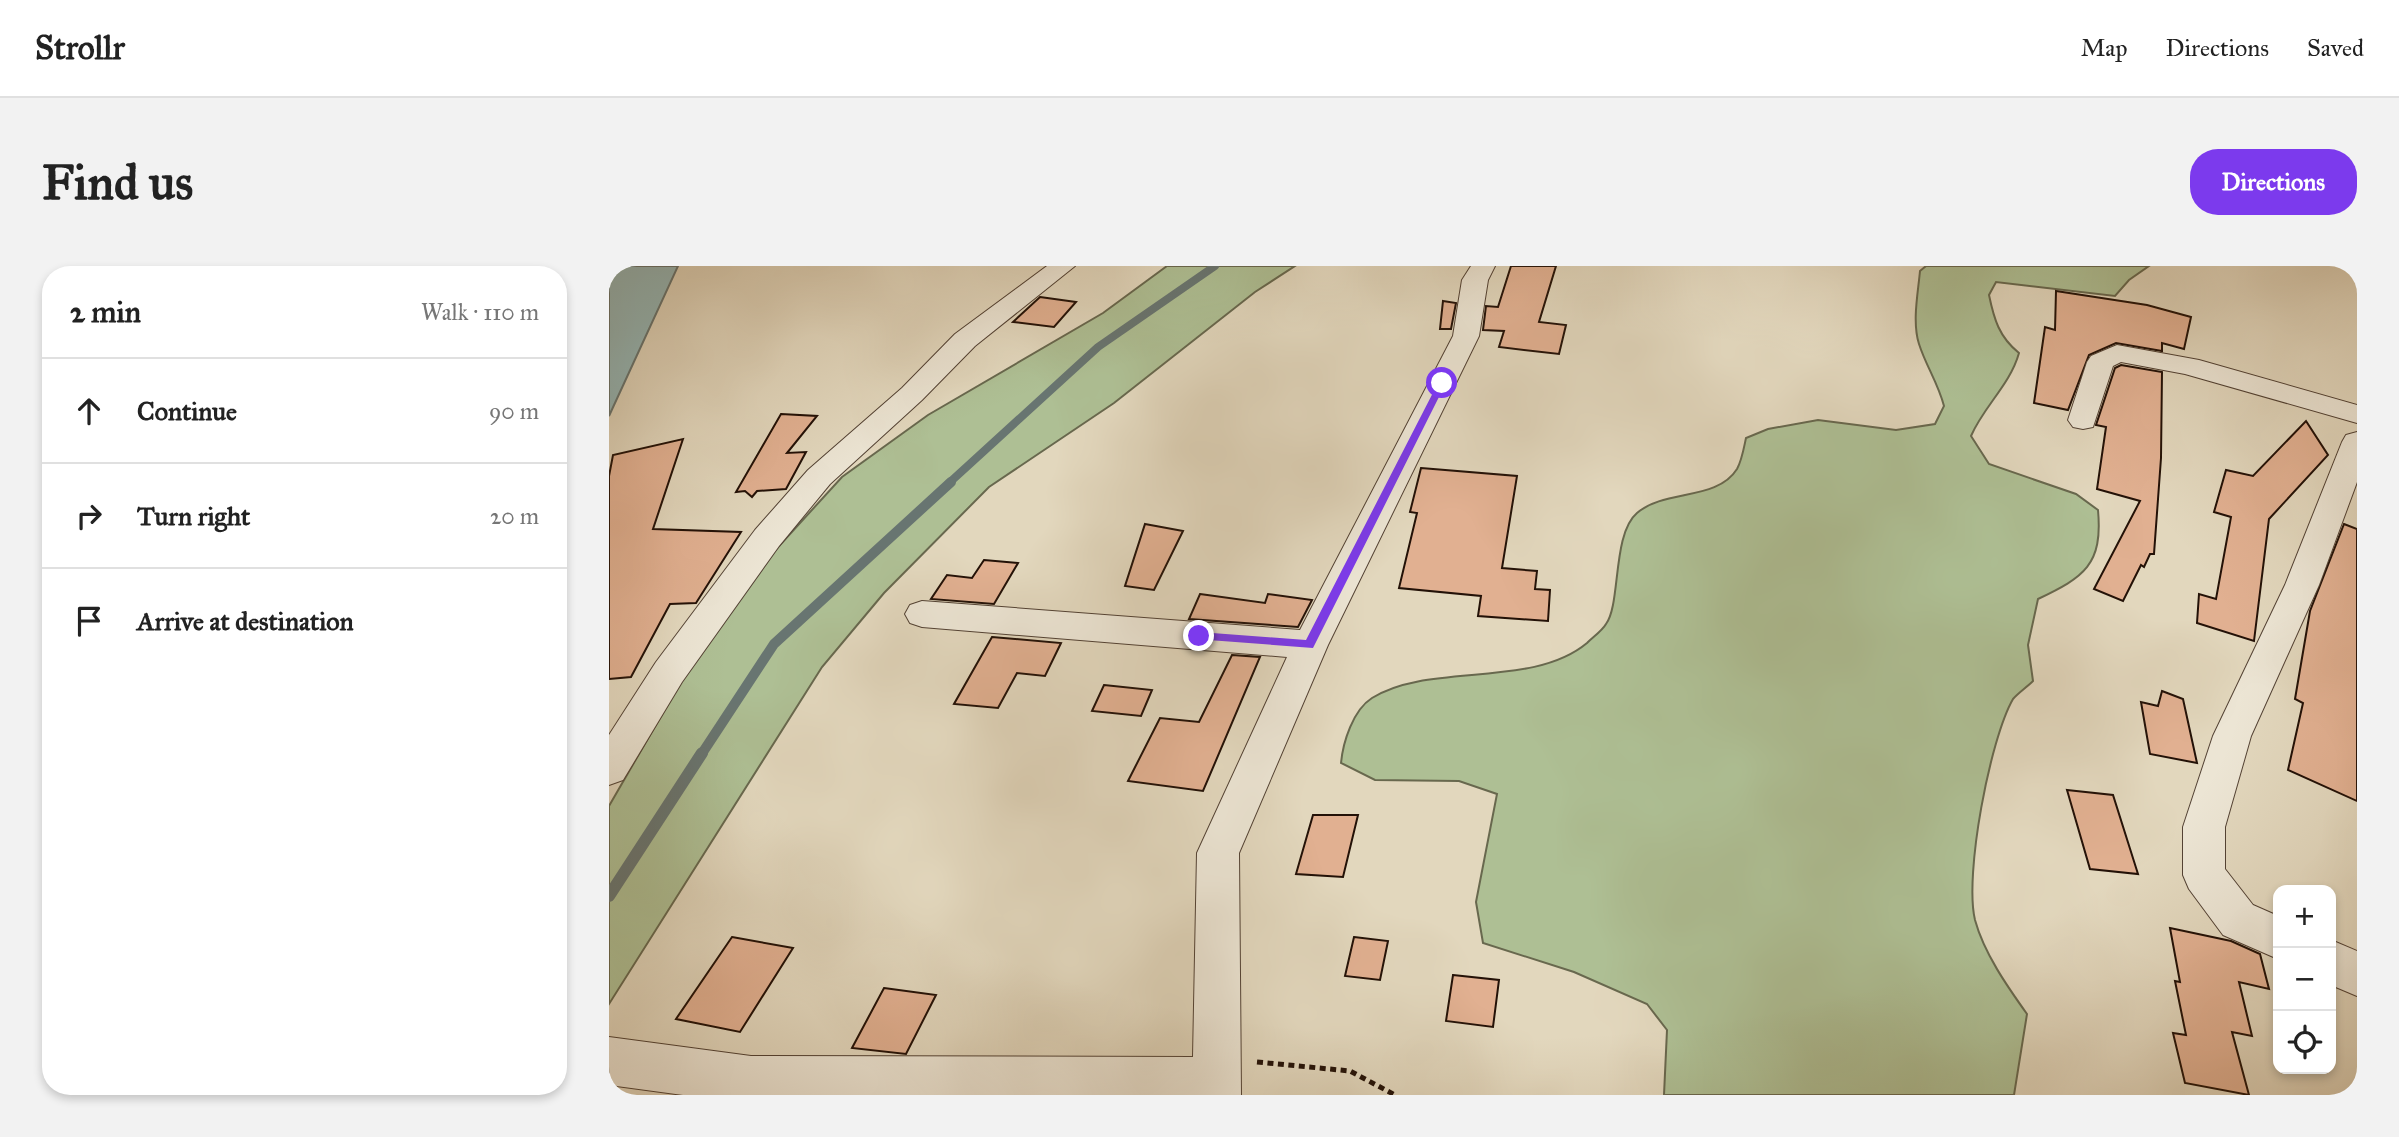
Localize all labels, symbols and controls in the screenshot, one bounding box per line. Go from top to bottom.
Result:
text: Strollr [35,28,125,68]
text: Map [2081,33,2128,63]
text: Directions [2166,33,2269,63]
text: Saved [2307,33,2364,63]
button: Directions [2190,149,2357,215]
text: Find us [42,153,193,212]
text: 2 min [70,294,141,330]
text: Walk · 110 m [421,298,539,326]
route start [1426,367,1457,398]
icon: ahead [70,392,108,430]
text: Continue [137,395,237,427]
text: 90 m [489,397,539,425]
icon: right [70,497,108,535]
text: Turn right [137,500,250,532]
text: 20 m [490,502,539,530]
icon: arrive [70,602,108,640]
text: Arrive at destination [137,605,354,637]
route end [1183,620,1214,651]
map controls [2273,885,2336,1074]
button: + [2273,885,2336,948]
button: − [2273,948,2336,1011]
button: locate [2273,1011,2336,1074]

